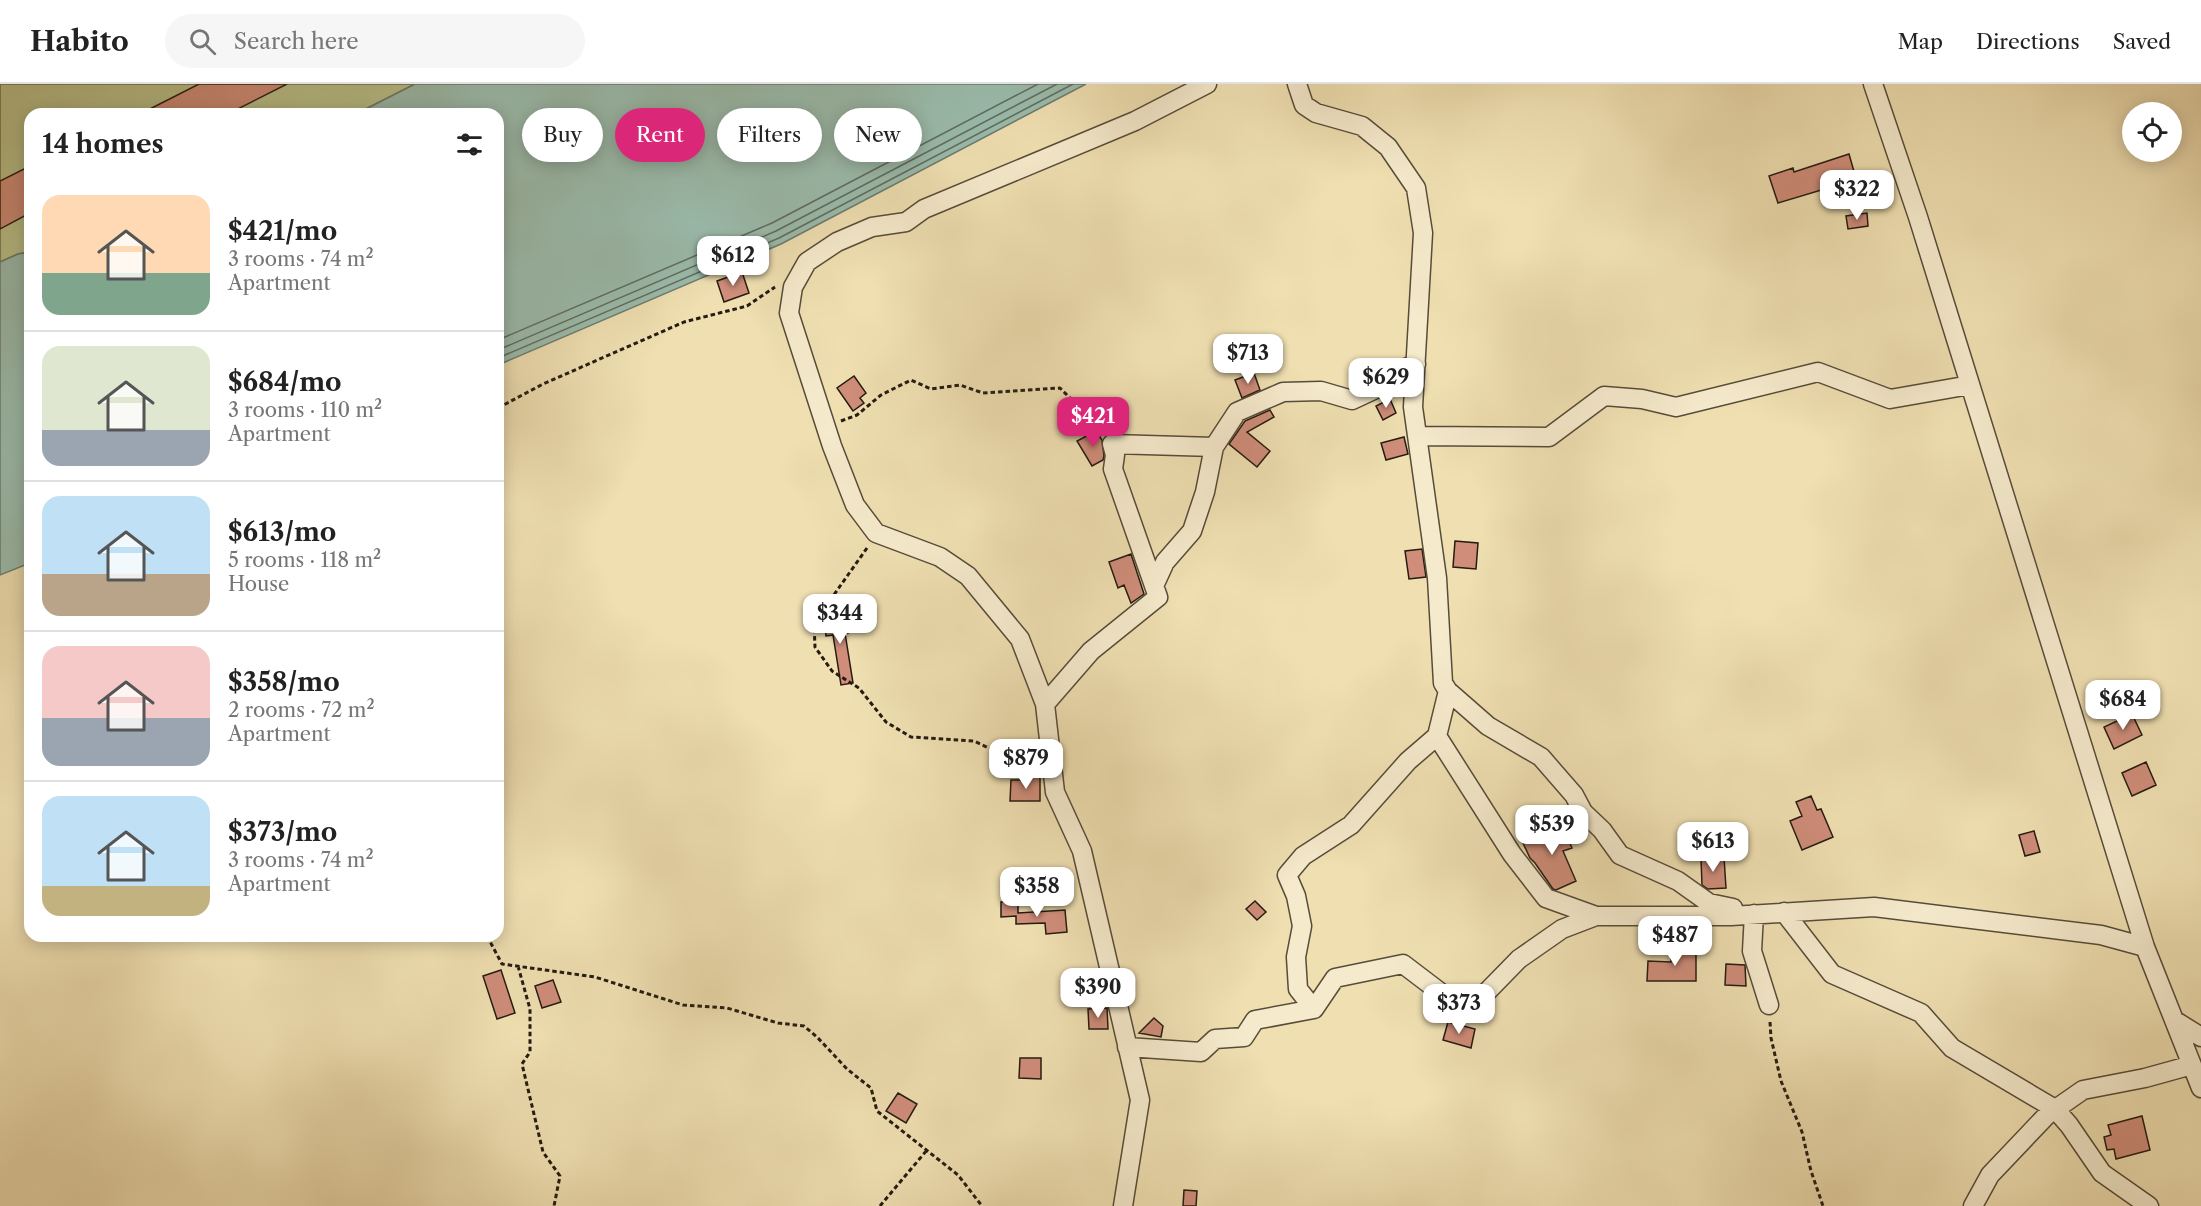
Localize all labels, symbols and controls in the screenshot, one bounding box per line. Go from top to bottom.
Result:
search box [165,14,585,68]
text: Habito [30,24,129,58]
icon: search [186,25,219,58]
text: Search here [234,28,358,55]
text: Map [1898,29,1943,54]
text: Directions [1976,29,2080,54]
text: Saved [2113,29,2171,54]
map controls [2122,102,2182,162]
button: locate [2122,102,2182,162]
chip: Buy [522,108,603,162]
chip: Rent [615,108,705,162]
chip: Filters [717,108,822,162]
chip: New [834,108,922,162]
text: 14 homes [42,128,164,160]
icon: filters [453,128,486,161]
pin: $322 [1821,170,1893,221]
text: $322 [1834,177,1880,201]
text: $421/mo [228,215,337,247]
icon: home [90,219,162,291]
pin: $612 [697,236,769,287]
text: $612 [711,243,755,267]
text: 3 rooms · 74 m² [228,247,374,271]
text: Apartment [228,271,331,295]
pin: $713 [1212,334,1284,385]
text: $713 [1227,341,1269,365]
pin: $629 [1350,358,1422,409]
text: $629 [1363,365,1409,389]
text: $684/mo [228,366,342,398]
icon: home [90,370,162,442]
pin: $421 [1057,397,1129,448]
text: 3 rooms · 110 m² [228,398,382,422]
text: $421 [1071,404,1115,428]
text: Apartment [228,422,331,446]
text: $613/mo [228,516,336,548]
icon: home [90,520,162,592]
text: 5 rooms · 118 m² [228,548,381,572]
text: House [228,572,289,596]
pin: $344 [804,594,876,645]
text: $344 [817,601,863,625]
text: $358/mo [228,666,340,698]
icon: home [90,670,162,742]
pin: $684 [2087,680,2159,731]
text: $684 [2099,687,2147,711]
text: 2 rooms · 72 m² [228,698,375,722]
text: Apartment [228,722,331,746]
pin: $879 [990,739,1062,790]
text: $879 [1003,746,1049,770]
pin: $539 [1516,805,1588,856]
text: $539 [1529,812,1575,836]
text: $373/mo [228,816,337,848]
icon: home [90,820,162,892]
pin: $613 [1677,822,1749,873]
text: $613 [1691,829,1735,853]
text: 3 rooms · 74 m² [228,848,374,872]
pin: $358 [1001,867,1073,918]
text: Apartment [228,872,331,896]
text: $358 [1014,874,1060,898]
pin: $487 [1639,916,1711,967]
text: $487 [1652,923,1698,947]
pin: $390 [1062,968,1134,1019]
text: $390 [1074,975,1122,999]
pin: $373 [1423,984,1495,1035]
text: $373 [1437,991,1481,1015]

